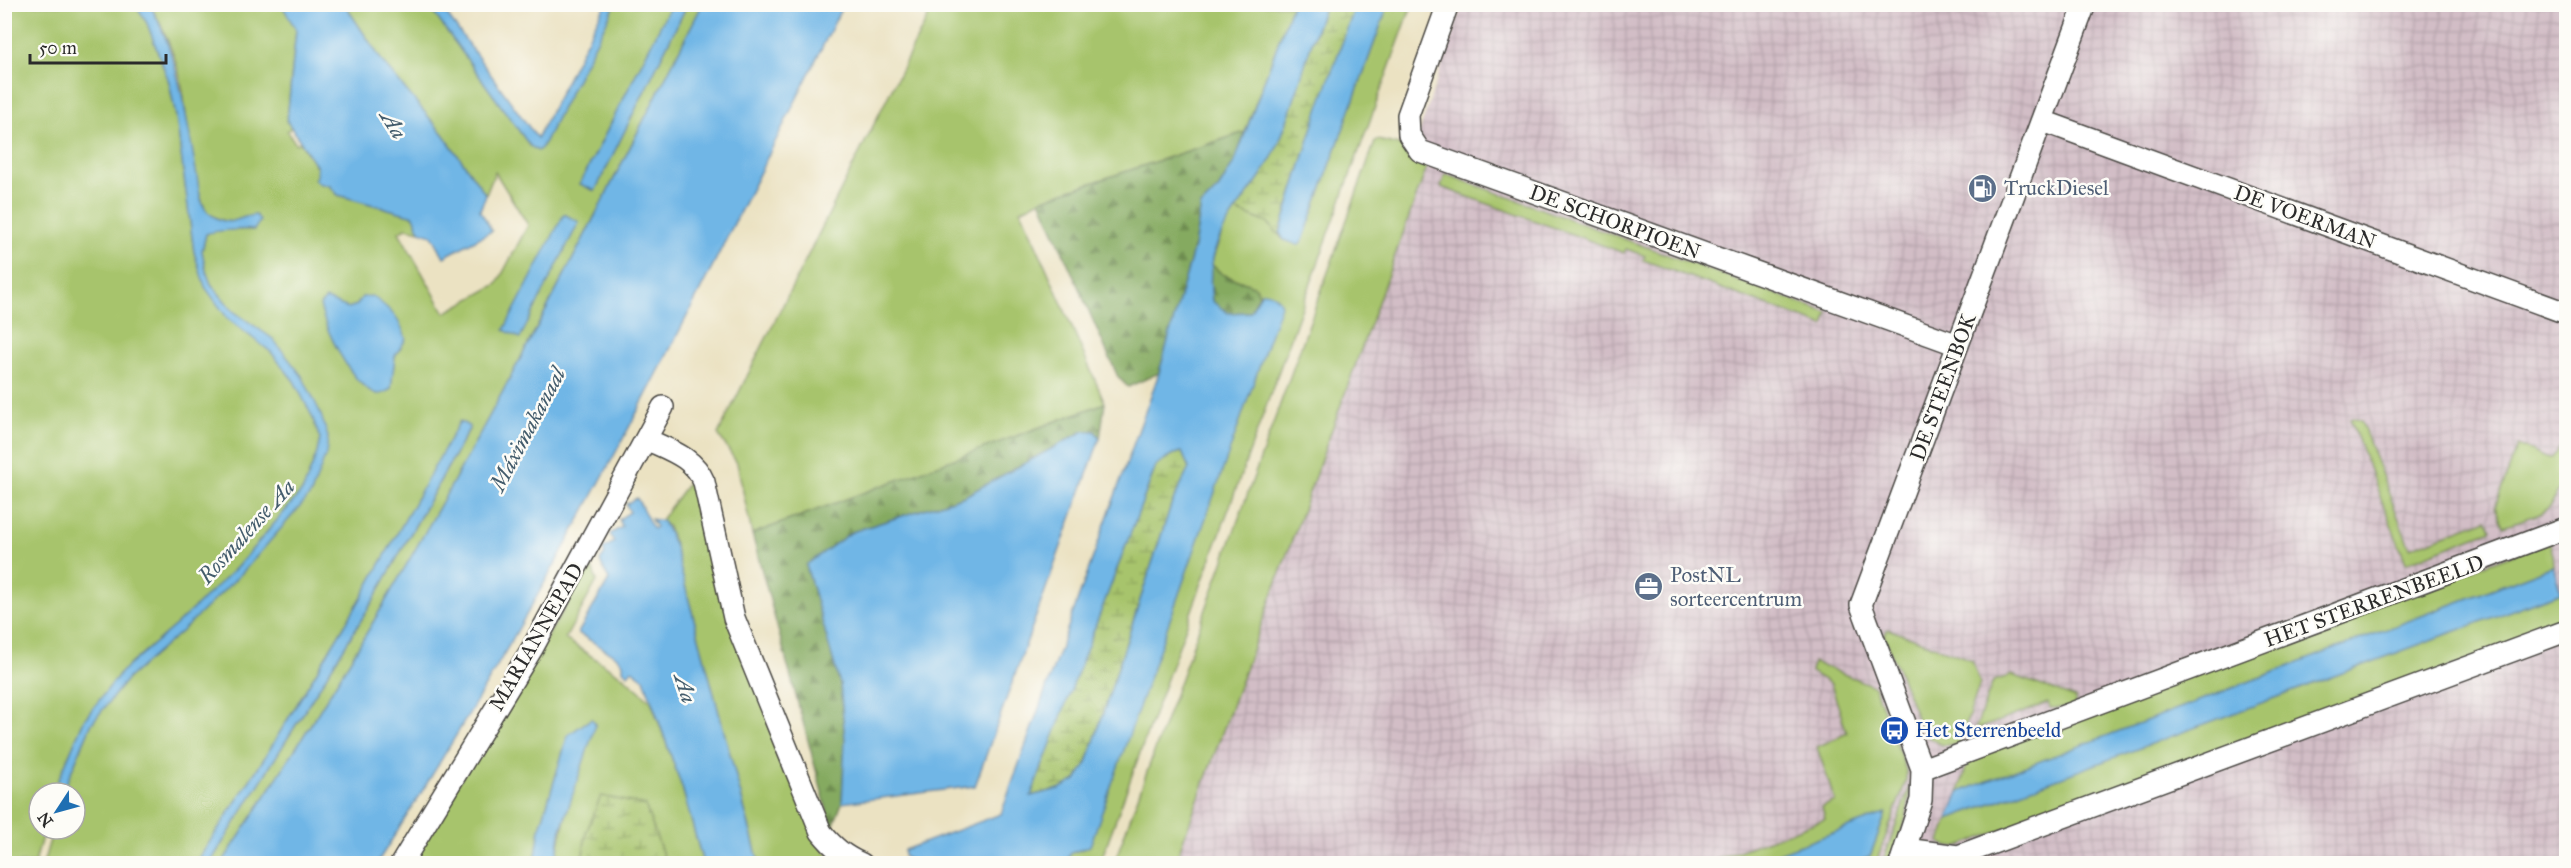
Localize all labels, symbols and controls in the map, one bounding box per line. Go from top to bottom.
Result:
scale bar [30,27,166,65]
text: 50 m [39,37,77,59]
water label: Aa [373,103,413,144]
fuel station icon: TruckDiesel [1967,172,1999,204]
place label: TruckDiesel [2004,175,2109,201]
street label: DE SCHORPIOEN [1526,179,1704,265]
street label: DE VOERMAN [2230,179,2380,255]
street label: DE STEENBOK [1904,309,1982,464]
water label: Máximakanaal [483,361,572,497]
water label: Rosmalense Aa [192,473,301,590]
street label: HET STERRENBEELD [2261,549,2487,653]
street label: MARIANNEPAD [483,558,589,716]
place label: PostNL sorteercentrum [1670,562,1802,612]
office icon: PostNL sorteercentrum [1633,571,1665,603]
water label: Aa [668,668,703,706]
bus stop icon: Het Sterrenbeeld [1878,714,1910,746]
place label: Het Sterrenbeeld [1915,717,2062,743]
north arrow [27,781,87,841]
text: N [33,808,57,831]

